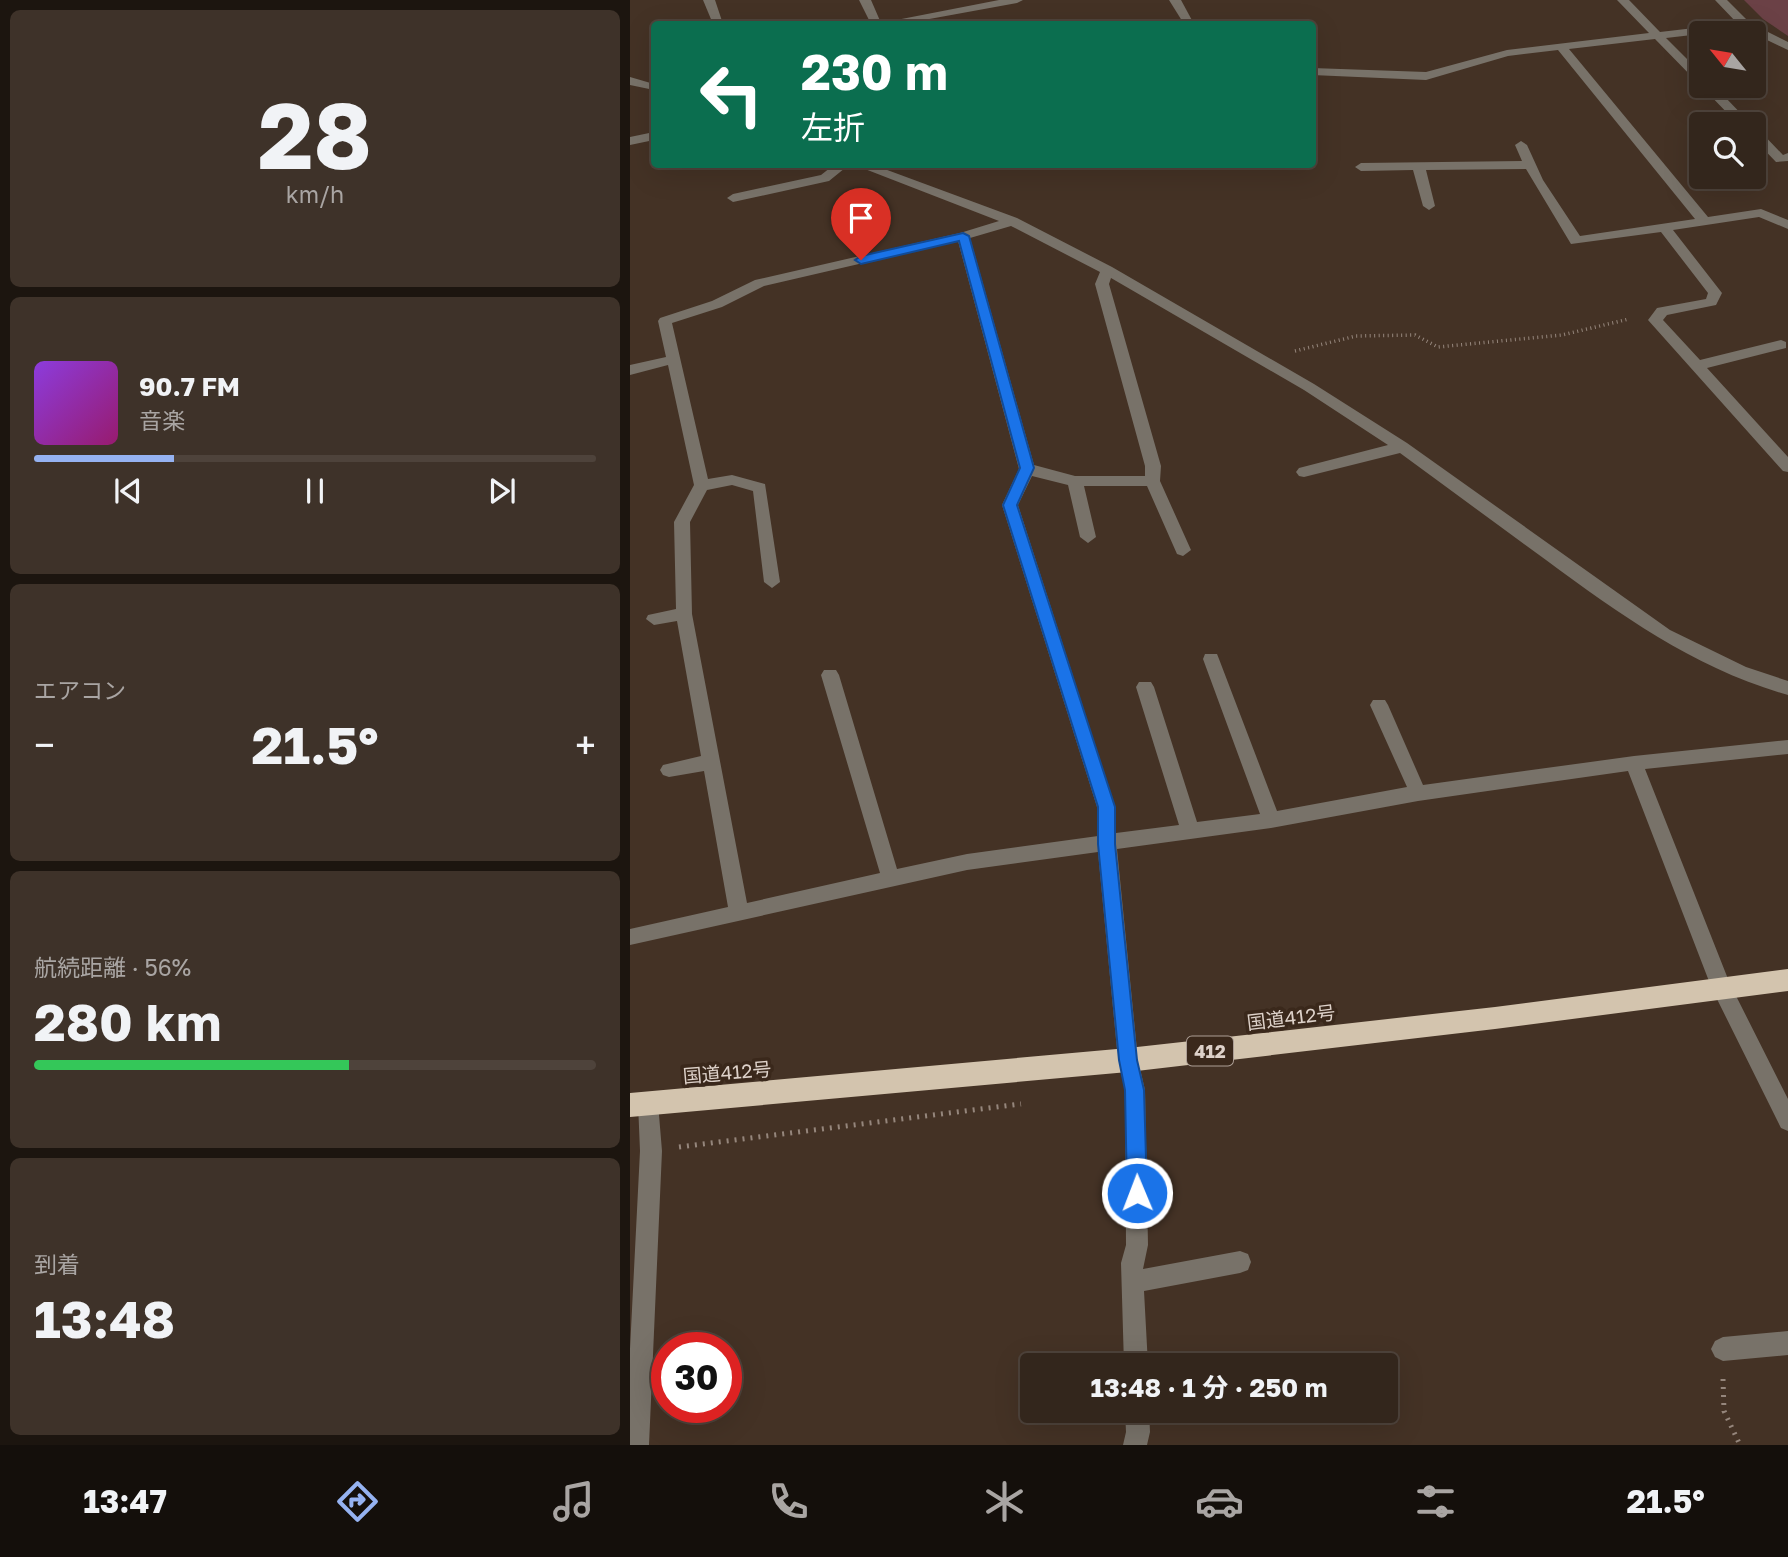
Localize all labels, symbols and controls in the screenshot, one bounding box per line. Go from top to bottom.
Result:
north arrow [1689,21,1766,98]
map controls [1689,21,1766,189]
text: 230 m [801,42,948,101]
icon: left [686,49,777,140]
text: 28 [258,80,372,189]
text: 左折 [801,108,865,146]
button: search [1689,112,1766,189]
text: km/h [286,180,344,208]
pin [831,188,891,260]
icon: arrive [842,199,880,237]
text: 90.7 FM [139,371,240,402]
text: 音楽 [139,406,185,434]
icon: previous [109,472,147,510]
icon: pause [296,472,334,510]
icon: next [483,472,521,510]
text: エアコン [34,676,126,704]
text: 21.5° [251,713,379,775]
text: − [34,722,55,767]
text: + [575,722,596,767]
text: 航続距離 · 56% [34,953,191,981]
text: 280 km [34,990,221,1052]
street label: 国道412号 [1246,1000,1336,1034]
road number: 412 [1187,1036,1233,1066]
street label: 国道412号 [682,1057,772,1087]
position arrow [1100,1156,1174,1230]
text: 到着 [34,1250,80,1278]
text: 13:48 [34,1287,175,1349]
speed limit sign: 30 [651,1332,742,1423]
text: 13:48 · 1 分 · 250 m [1091,1372,1327,1403]
icon: directions [333,1477,382,1526]
icon: music [549,1477,598,1526]
icon: phone [764,1477,813,1526]
icon: climate [980,1477,1029,1526]
icon: car [1195,1477,1244,1526]
icon: filters [1411,1477,1460,1526]
text: 13:47 [83,1482,167,1520]
text: 21.5° [1626,1482,1705,1520]

